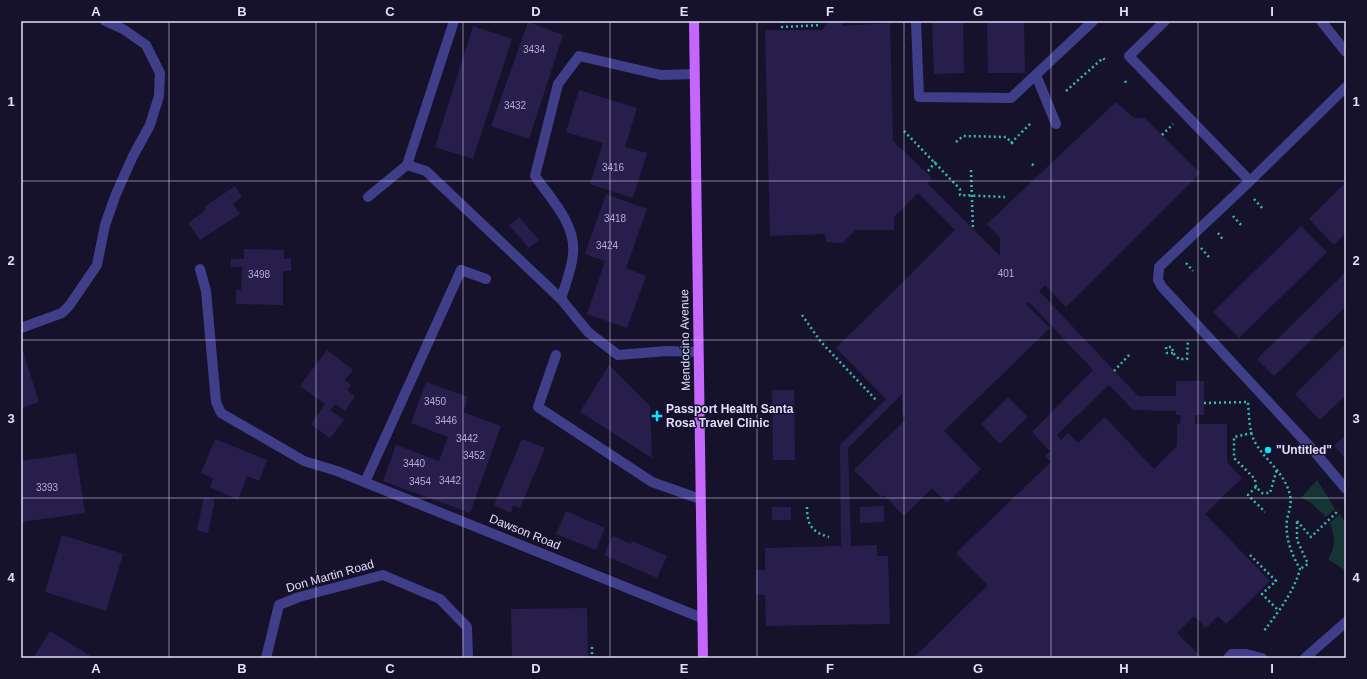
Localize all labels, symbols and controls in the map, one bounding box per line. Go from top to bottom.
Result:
text: A [91,4,101,19]
text: B [237,4,247,19]
text: C [385,4,395,19]
text: D [531,4,541,19]
text: E [680,4,689,19]
text: F [826,4,834,19]
text: G [973,4,983,19]
text: H [1119,4,1129,19]
text: I [1270,4,1274,19]
house number: 3434 [523,44,546,55]
text: 1 [7,94,15,109]
text: 1 [1352,94,1360,109]
house number: 3432 [504,100,527,111]
house number: 3416 [602,162,625,173]
house number: 3418 [604,213,627,224]
house number: 3424 [596,240,619,251]
text: 2 [7,253,15,268]
text: 2 [1352,253,1360,268]
house number: 401 [998,268,1015,279]
house number: 3498 [248,269,271,280]
street label: Mendocino Avenue [677,289,693,391]
house number: 3450 [424,396,447,407]
place label: Passport Health Santa Rosa Travel Clinic [666,402,794,430]
marker: Passport Health Santa Rosa Travel Clinic [651,410,663,422]
text: 3 [7,411,15,426]
text: 3 [1352,411,1360,426]
house number: 3446 [435,415,458,426]
house number: 3442 [456,433,479,444]
place label: "Untitled" [1276,443,1332,457]
marker: "Untitled" [1263,445,1273,455]
house number: 3452 [463,450,486,461]
house number: 3440 [403,458,426,469]
house number: 3442 [439,475,462,486]
house number: 3454 [409,476,432,487]
house number: 3393 [36,482,59,493]
street label: Dawson Road [487,511,563,553]
street label: Don Martin Road [284,557,376,595]
text: 4 [7,570,15,585]
text: 4 [1352,570,1360,585]
text: A [91,661,101,676]
text: B [237,661,247,676]
text: C [385,661,395,676]
text: D [531,661,541,676]
text: E [680,661,689,676]
text: F [826,661,834,676]
text: G [973,661,983,676]
text: H [1119,661,1129,676]
text: I [1270,661,1274,676]

